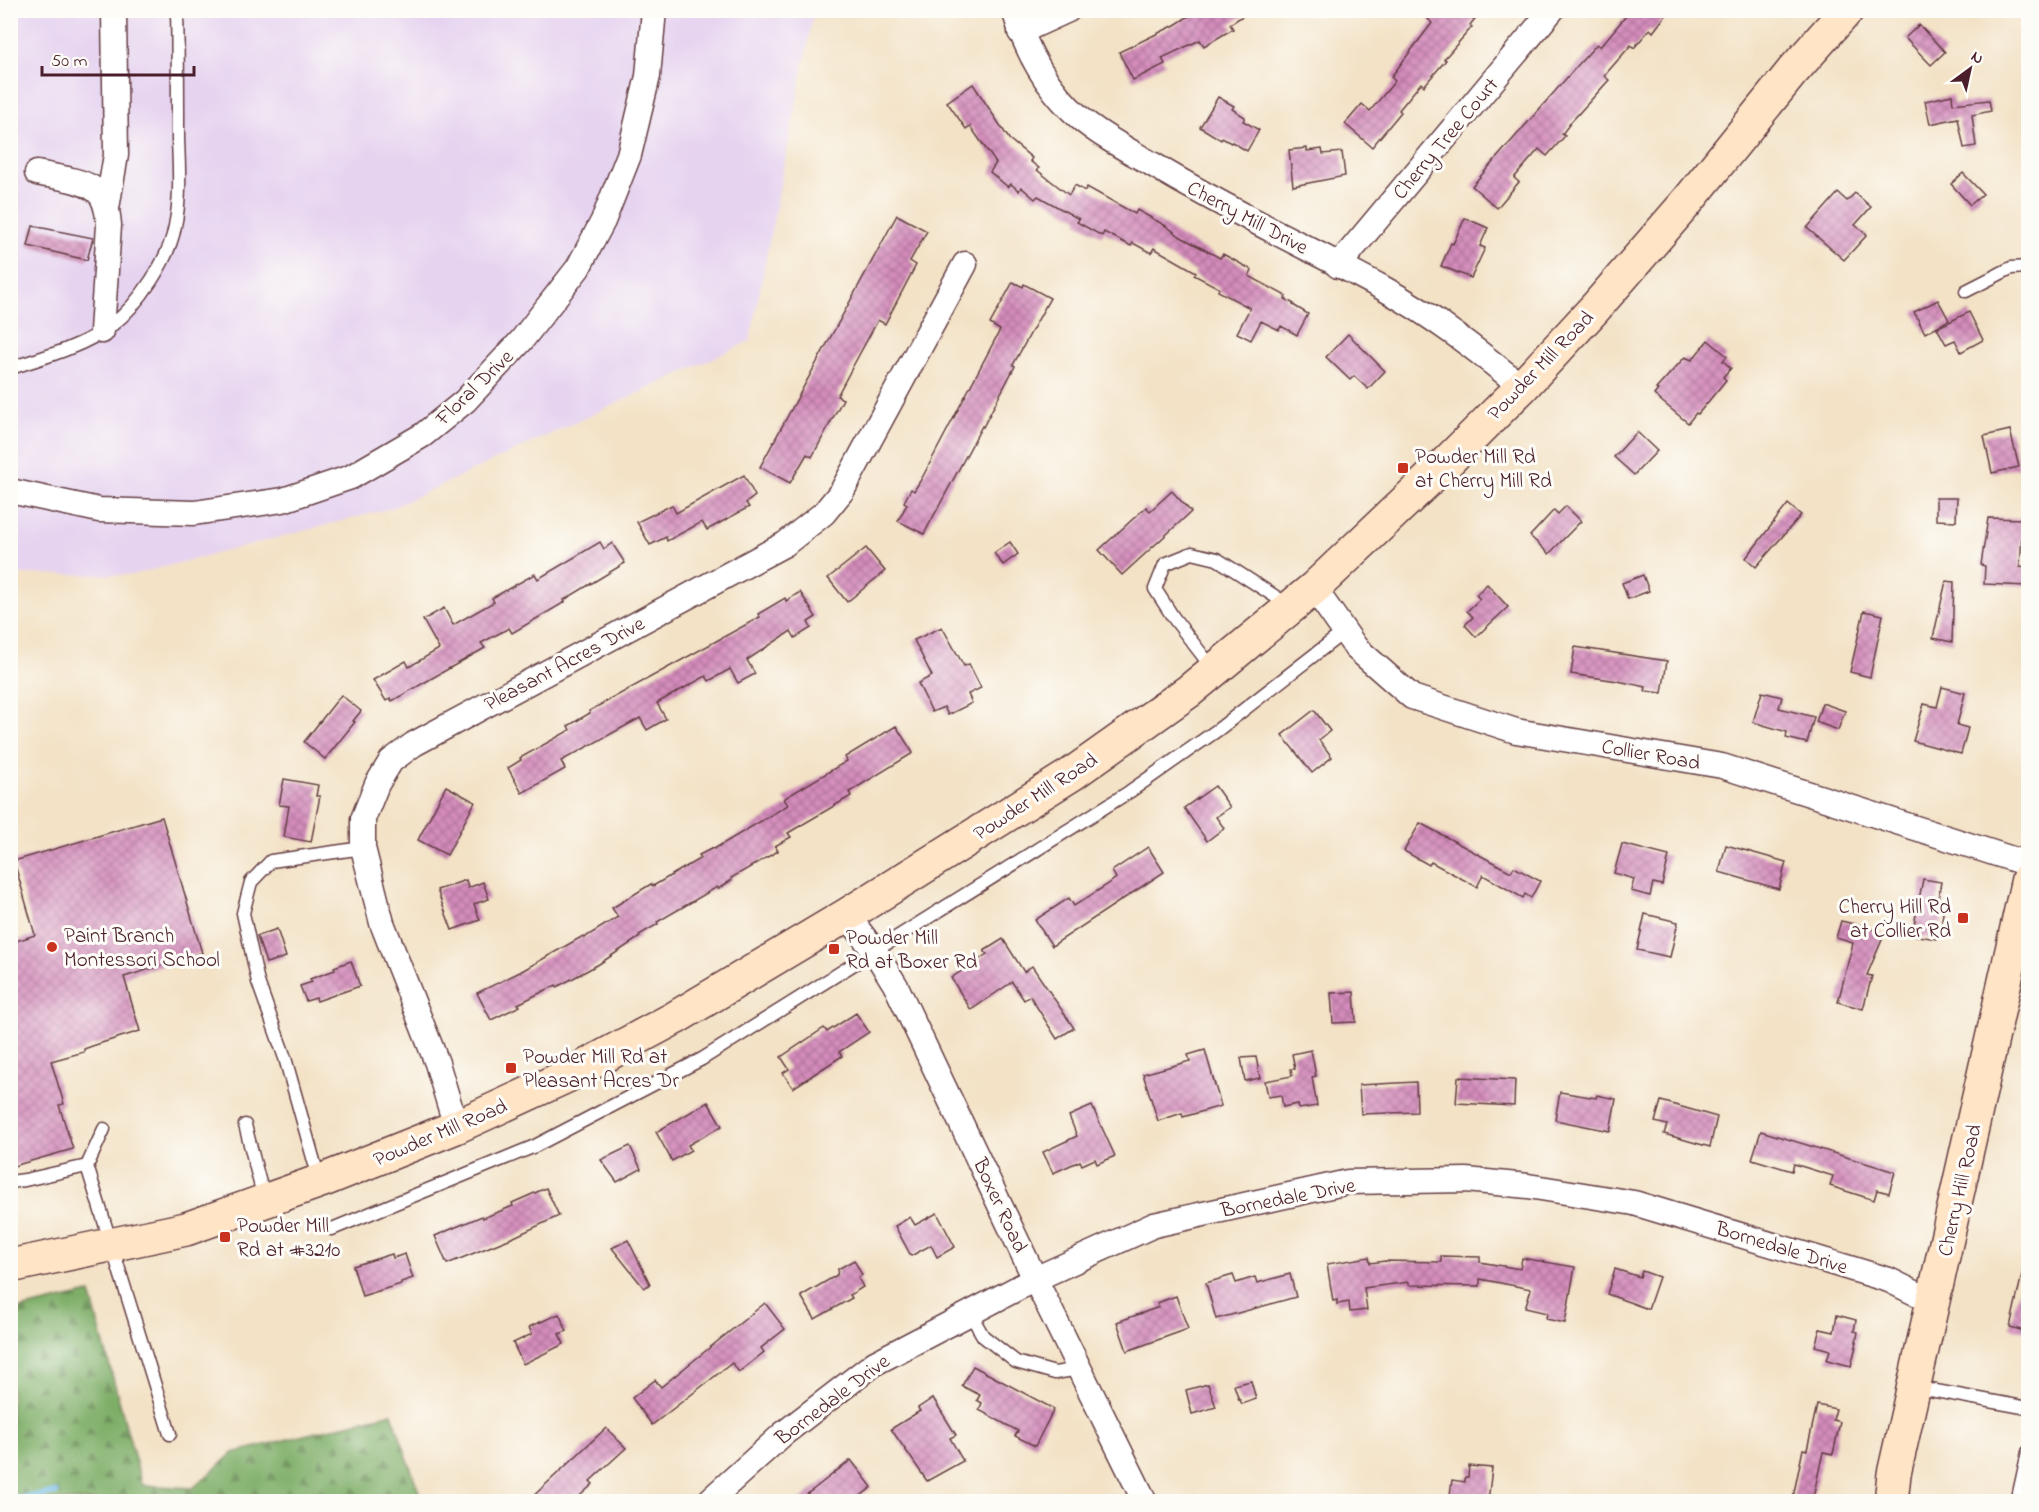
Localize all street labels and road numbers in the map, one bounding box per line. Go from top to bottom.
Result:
street label: Cherry Tree Court [1386,72,1508,208]
street label: Cherry Mill Drive [1180,174,1314,265]
street label: Powder Mill Road [1481,304,1602,428]
street label: Floral Drive [429,343,522,434]
street label: Pleasant Acres Drive [479,610,651,720]
street label: Collier Road [1599,733,1702,779]
street label: Powder Mill Road [968,746,1104,849]
street label: Powder Mill Road [369,1092,513,1176]
street label: Cherry Hill Road [1931,1121,1993,1260]
street label: Boxer Road [964,1153,1034,1258]
street label: Bornedale Drive [1218,1171,1359,1227]
street label: Bornedale Drive [1711,1214,1852,1283]
street label: Bornedale Drive [769,1347,897,1454]

